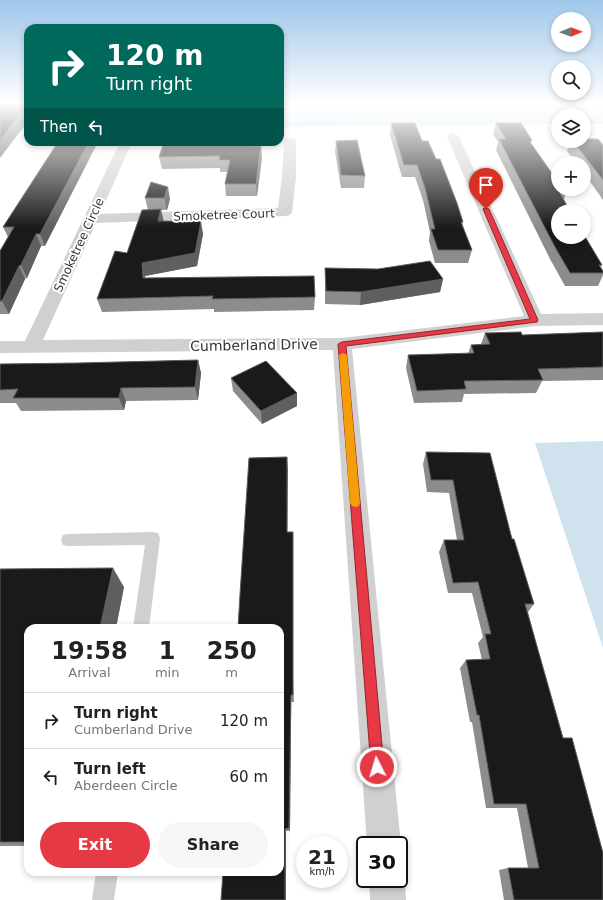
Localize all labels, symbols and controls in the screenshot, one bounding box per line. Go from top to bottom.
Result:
north arrow [551,12,591,52]
map controls [551,12,591,244]
text: 120 m [106,39,203,72]
icon: right [40,40,92,92]
button: search [551,60,591,100]
text: Turn right [106,73,192,94]
button: layers [551,108,591,148]
icon: left [85,116,107,138]
text: Then [40,118,77,136]
button: + [551,156,591,196]
pin [469,168,503,209]
icon: arrive [475,174,497,196]
street label: Smoketree Circle [51,196,107,294]
button: − [551,204,591,244]
street label: Smoketree Court [173,206,275,224]
street label: Cumberland Drive [190,336,318,354]
text: 19:58 [51,637,128,665]
text: 1 [159,637,175,665]
text: 250 [207,637,257,665]
text: Arrival [68,665,111,680]
text: min [155,665,179,680]
text: m [225,665,238,680]
text: Turn right [74,704,158,722]
icon: right [40,710,62,732]
text: 120 m [220,712,268,730]
text: Cumberland Drive [74,722,192,737]
position arrow [356,746,398,788]
text: Turn left [74,760,146,778]
icon: left [40,766,62,788]
text: 60 m [230,768,268,786]
text: Aberdeen Circle [74,778,177,793]
button: Exit [40,822,150,868]
button: Share [158,822,268,868]
speed limit sign: 30 [356,836,408,888]
text: 21 [308,845,336,869]
text: km/h [309,866,335,877]

